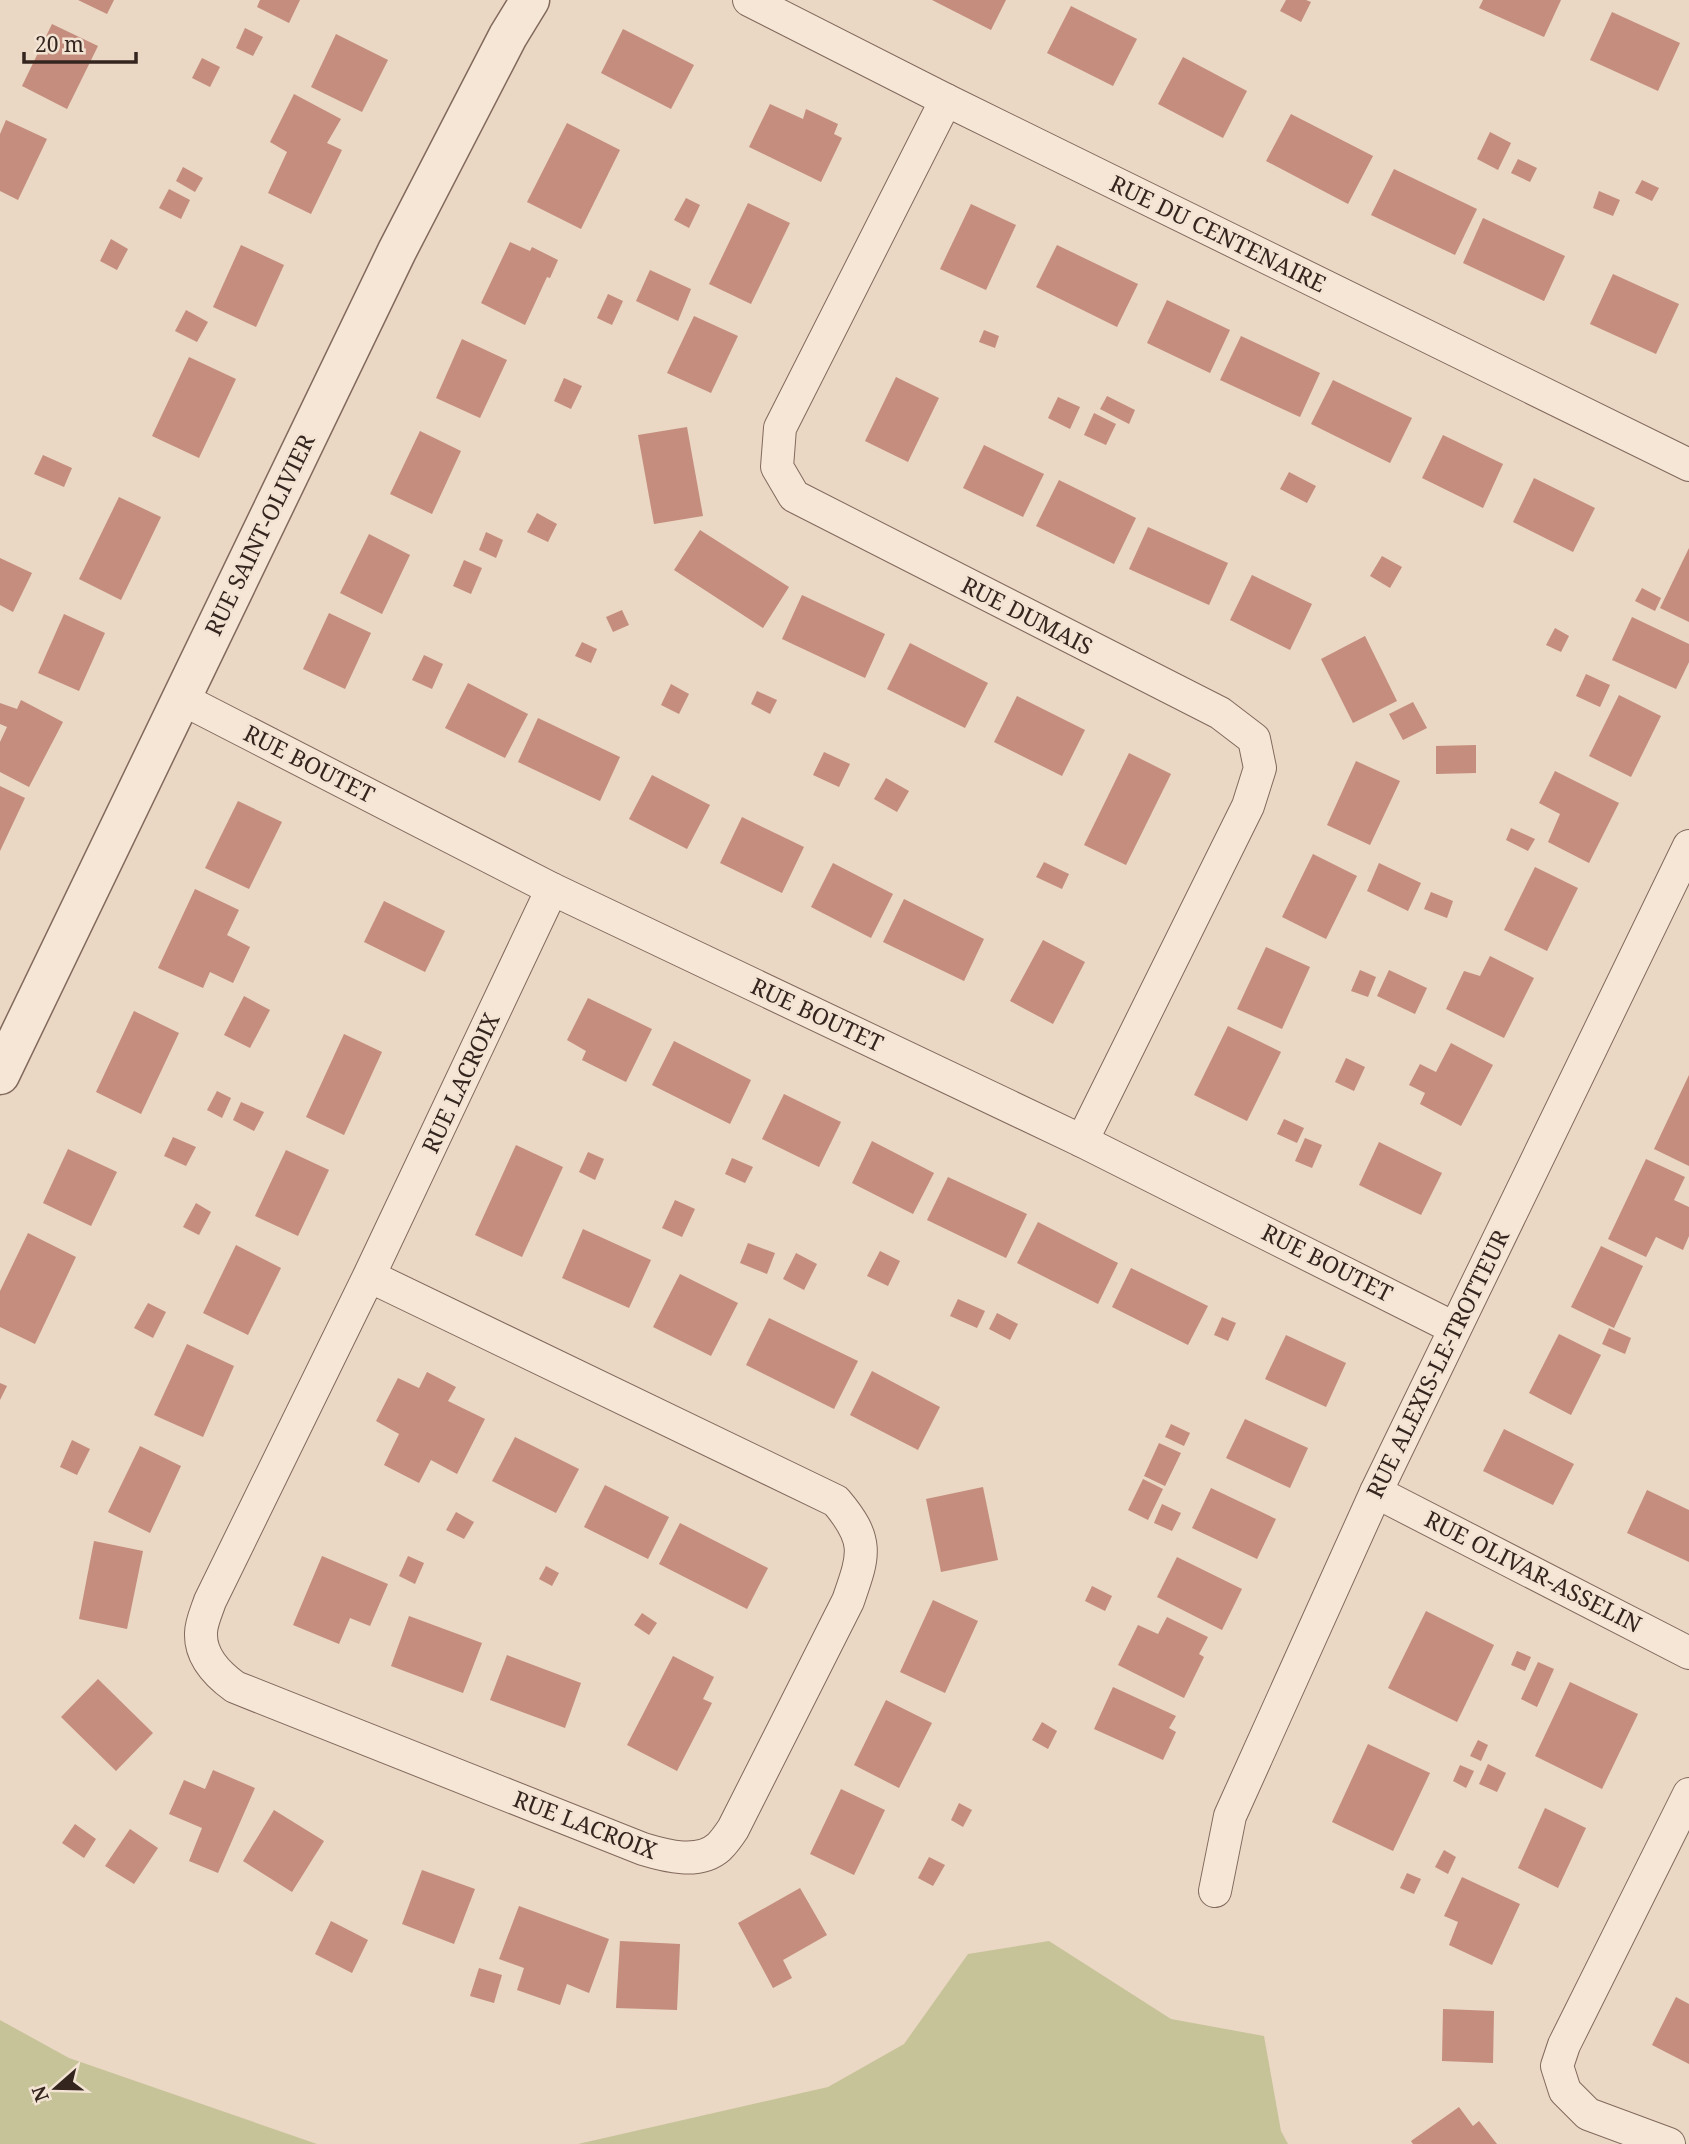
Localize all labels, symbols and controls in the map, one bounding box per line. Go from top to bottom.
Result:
scale bar [24,21,136,65]
text: 20 m [35,30,84,58]
street label: RUE DU CENTENAIRE [1105,167,1332,299]
street label: RUE SAINT-OLIVIER [196,428,322,641]
street label: RUE DUMAIS [956,568,1099,662]
street label: RUE BOUTET [239,716,380,810]
street label: RUE BOUTET [746,969,889,1059]
street label: RUE LACROIX [414,1007,507,1158]
street label: RUE BOUTET [1257,1215,1398,1309]
street label: RUE ALEXIS-LE-TROTTEUR [1358,1223,1517,1503]
street label: RUE OLIVAR-ASSELIN [1419,1502,1647,1640]
street label: RUE LACROIX [509,1782,662,1866]
north arrow [21,2053,91,2123]
text: N [25,2082,55,2105]

